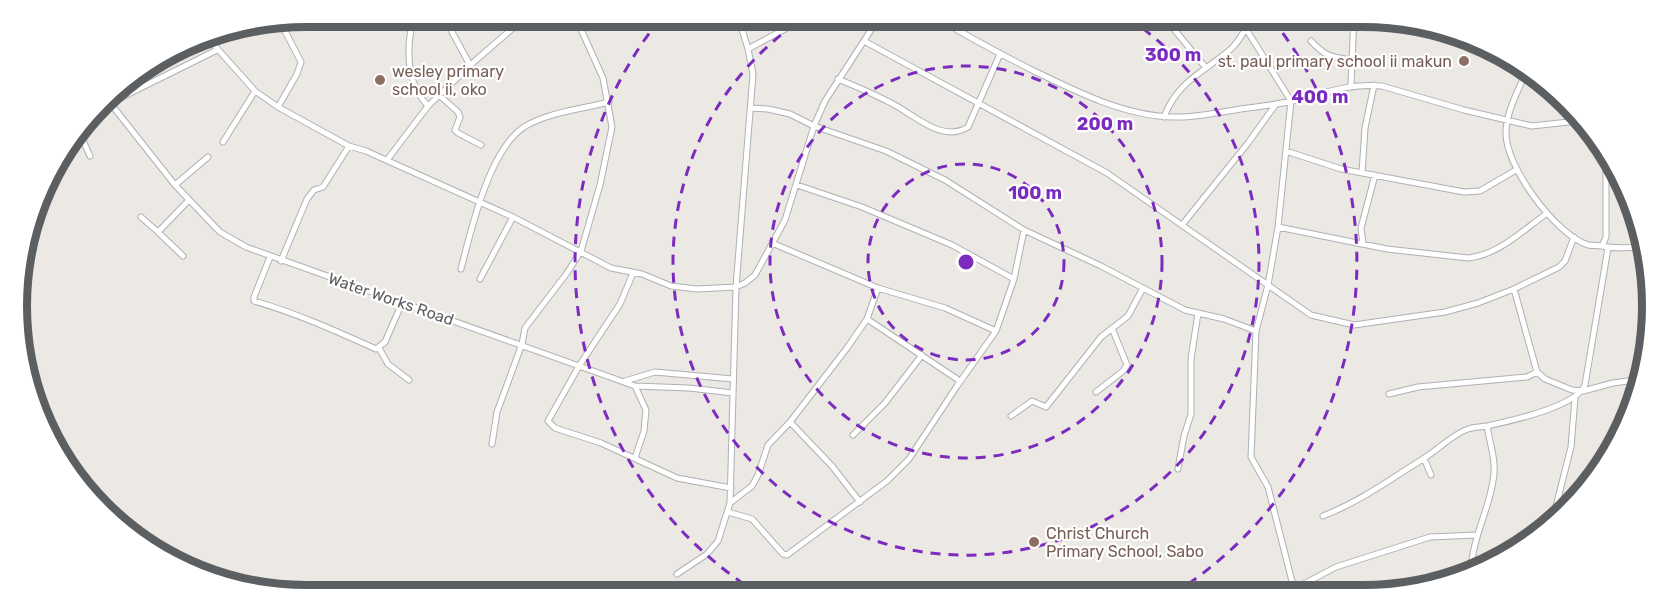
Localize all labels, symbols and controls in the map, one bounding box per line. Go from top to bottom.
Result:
text: 300 m [1145,44,1201,66]
place label: st. paul primary school ii makun [1218,52,1452,71]
marker: st. paul primary school ii makun [1457,54,1471,68]
place label: wesley primary school ii, oko [392,62,504,99]
marker: wesley primary school ii, oko [373,73,387,87]
text: 400 m [1291,86,1349,108]
text: 200 m [1077,113,1133,135]
text: 100 m [1008,182,1062,204]
centre of rings [956,252,976,272]
street label: Water Works Road [326,269,456,329]
place label: Christ Church Primary School, Sabo [1046,524,1204,561]
marker: Christ Church Primary School, Sabo [1027,535,1041,549]

